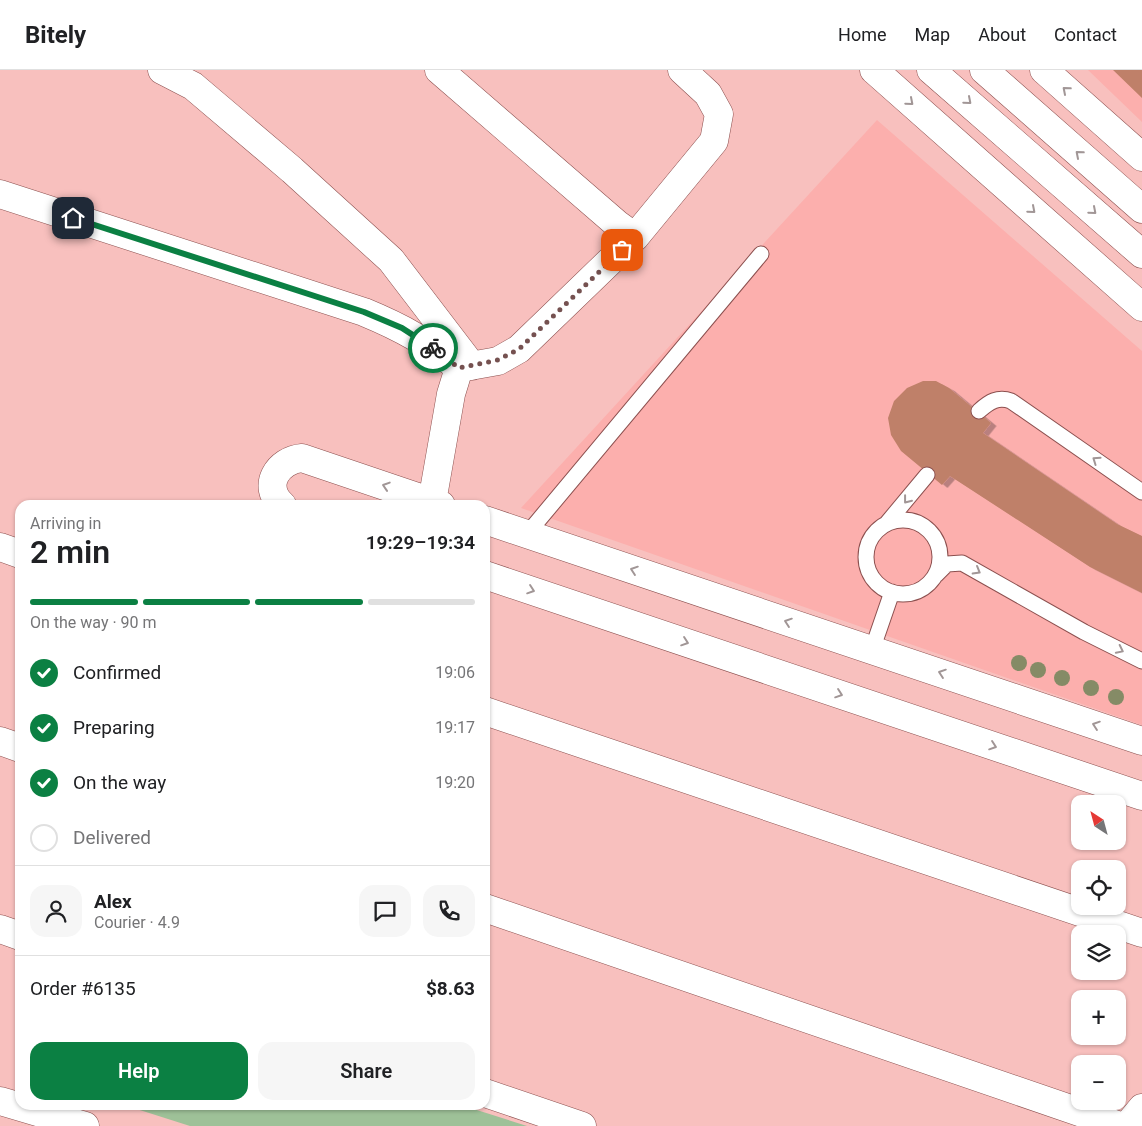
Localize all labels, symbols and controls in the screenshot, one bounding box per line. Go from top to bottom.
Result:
text: Bitely [25,21,86,49]
text: Home [838,24,887,45]
text: Map [915,24,950,45]
text: About [978,24,1026,45]
text: Contact [1054,24,1117,45]
one-way arrow [1063,87,1072,96]
one-way arrow [905,96,914,105]
one-way arrow [962,96,971,105]
one-way arrow [1075,151,1084,160]
pin [52,197,94,239]
icon: home [59,204,87,232]
one-way arrow [1027,204,1036,213]
one-way arrow [1088,205,1097,214]
pin [601,229,643,271]
icon: bag [608,236,636,264]
courier [408,323,458,373]
icon: bike [419,334,447,362]
one-way arrow [1092,457,1102,466]
one-way arrow [382,482,390,492]
one-way arrow [905,494,913,503]
text: Arriving in [30,514,101,533]
text: 19:29–19:34 [366,531,475,554]
text: 2 min [30,533,110,571]
one-way arrow [972,565,981,575]
one-way arrow [630,566,638,576]
one-way arrow [527,585,535,595]
text: On the way · 90 m [30,613,157,632]
one-way arrow [784,617,792,627]
one-way arrow [681,636,689,646]
one-way arrow [1115,644,1124,654]
icon: check [30,659,58,687]
text: Confirmed [73,661,161,684]
text: 19:06 [435,663,475,682]
one-way arrow [938,669,946,679]
one-way arrow [835,688,843,698]
icon: check [30,714,58,742]
text: Preparing [73,716,155,739]
text: 19:17 [435,718,475,737]
one-way arrow [1092,721,1100,731]
one-way arrow [989,740,997,750]
icon: check [30,769,58,797]
text: On the way [73,771,166,794]
text: 19:20 [435,773,475,792]
north arrow [1071,795,1126,850]
map controls [1071,795,1126,1110]
text: Delivered [73,826,151,849]
button: locate [1071,860,1126,915]
button: person [30,885,82,937]
button: chat [359,885,411,937]
button: phone [423,885,475,937]
text: Alex [94,890,132,913]
text: Courier · 4.9 [94,913,180,932]
button: layers [1071,925,1126,980]
text: Order #6135 [30,977,136,1000]
text: $8.63 [426,977,475,1000]
button: + [1071,990,1126,1045]
button: Help [30,1042,248,1100]
button: Share [258,1042,475,1100]
button: − [1071,1055,1126,1110]

